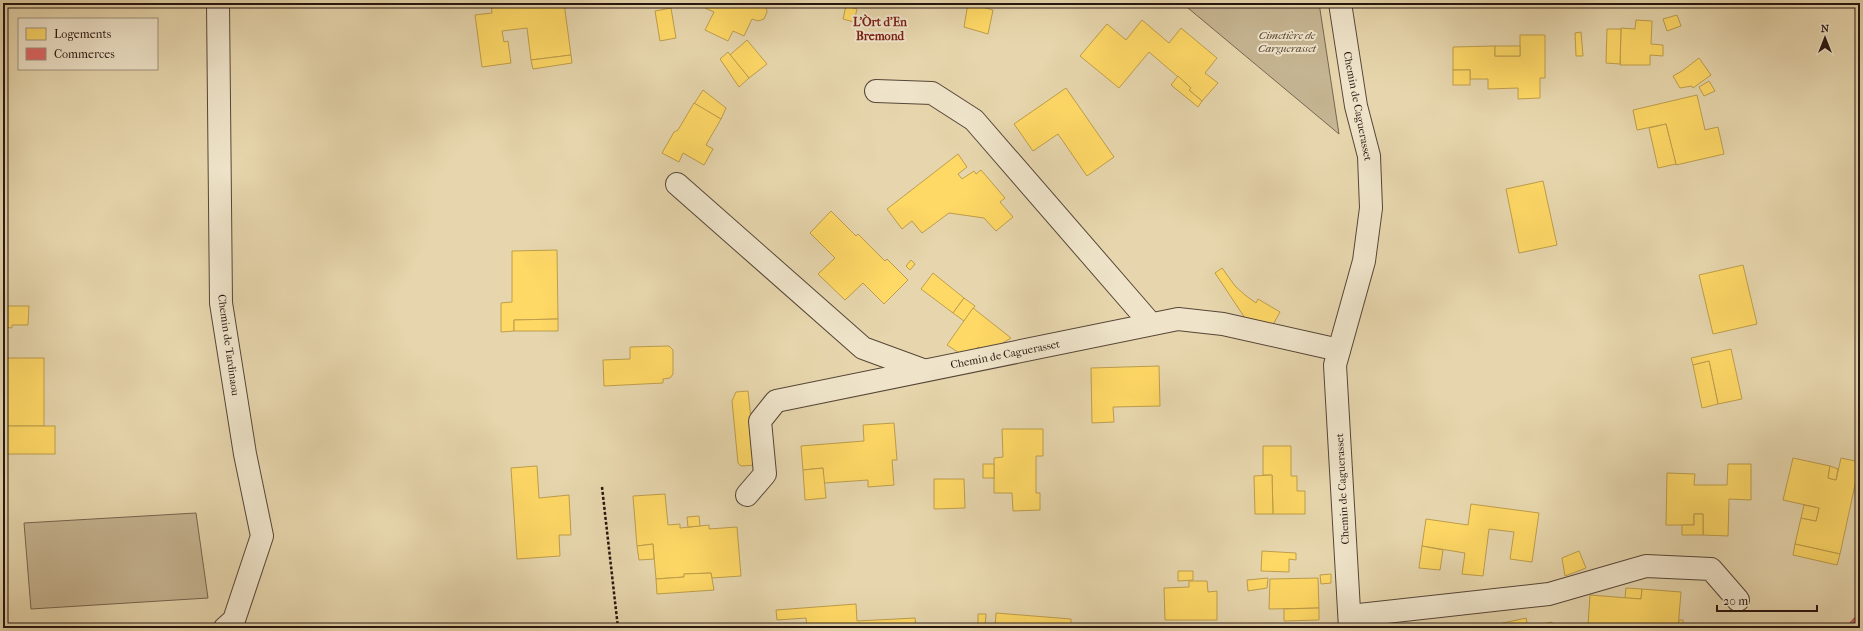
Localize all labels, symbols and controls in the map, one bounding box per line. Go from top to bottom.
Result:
district label: L'Òrt d'En Bremond [853,14,908,43]
legend [18,18,158,70]
north arrow [1805,18,1845,58]
text: N [1821,22,1830,35]
text: Logements [54,27,112,41]
park label: Cimetière de Carguerasset [1258,29,1317,55]
text: Commerces [54,47,115,61]
street label: Chemin de Caguerasset [1341,50,1375,162]
street label: Chemin de Tardinaou [215,293,242,397]
street label: Chemin de Caguerasset [949,337,1061,371]
street label: Chemin de Caguerasset [1333,433,1352,545]
scale bar [1717,587,1817,613]
text: 20 m [1723,594,1748,608]

